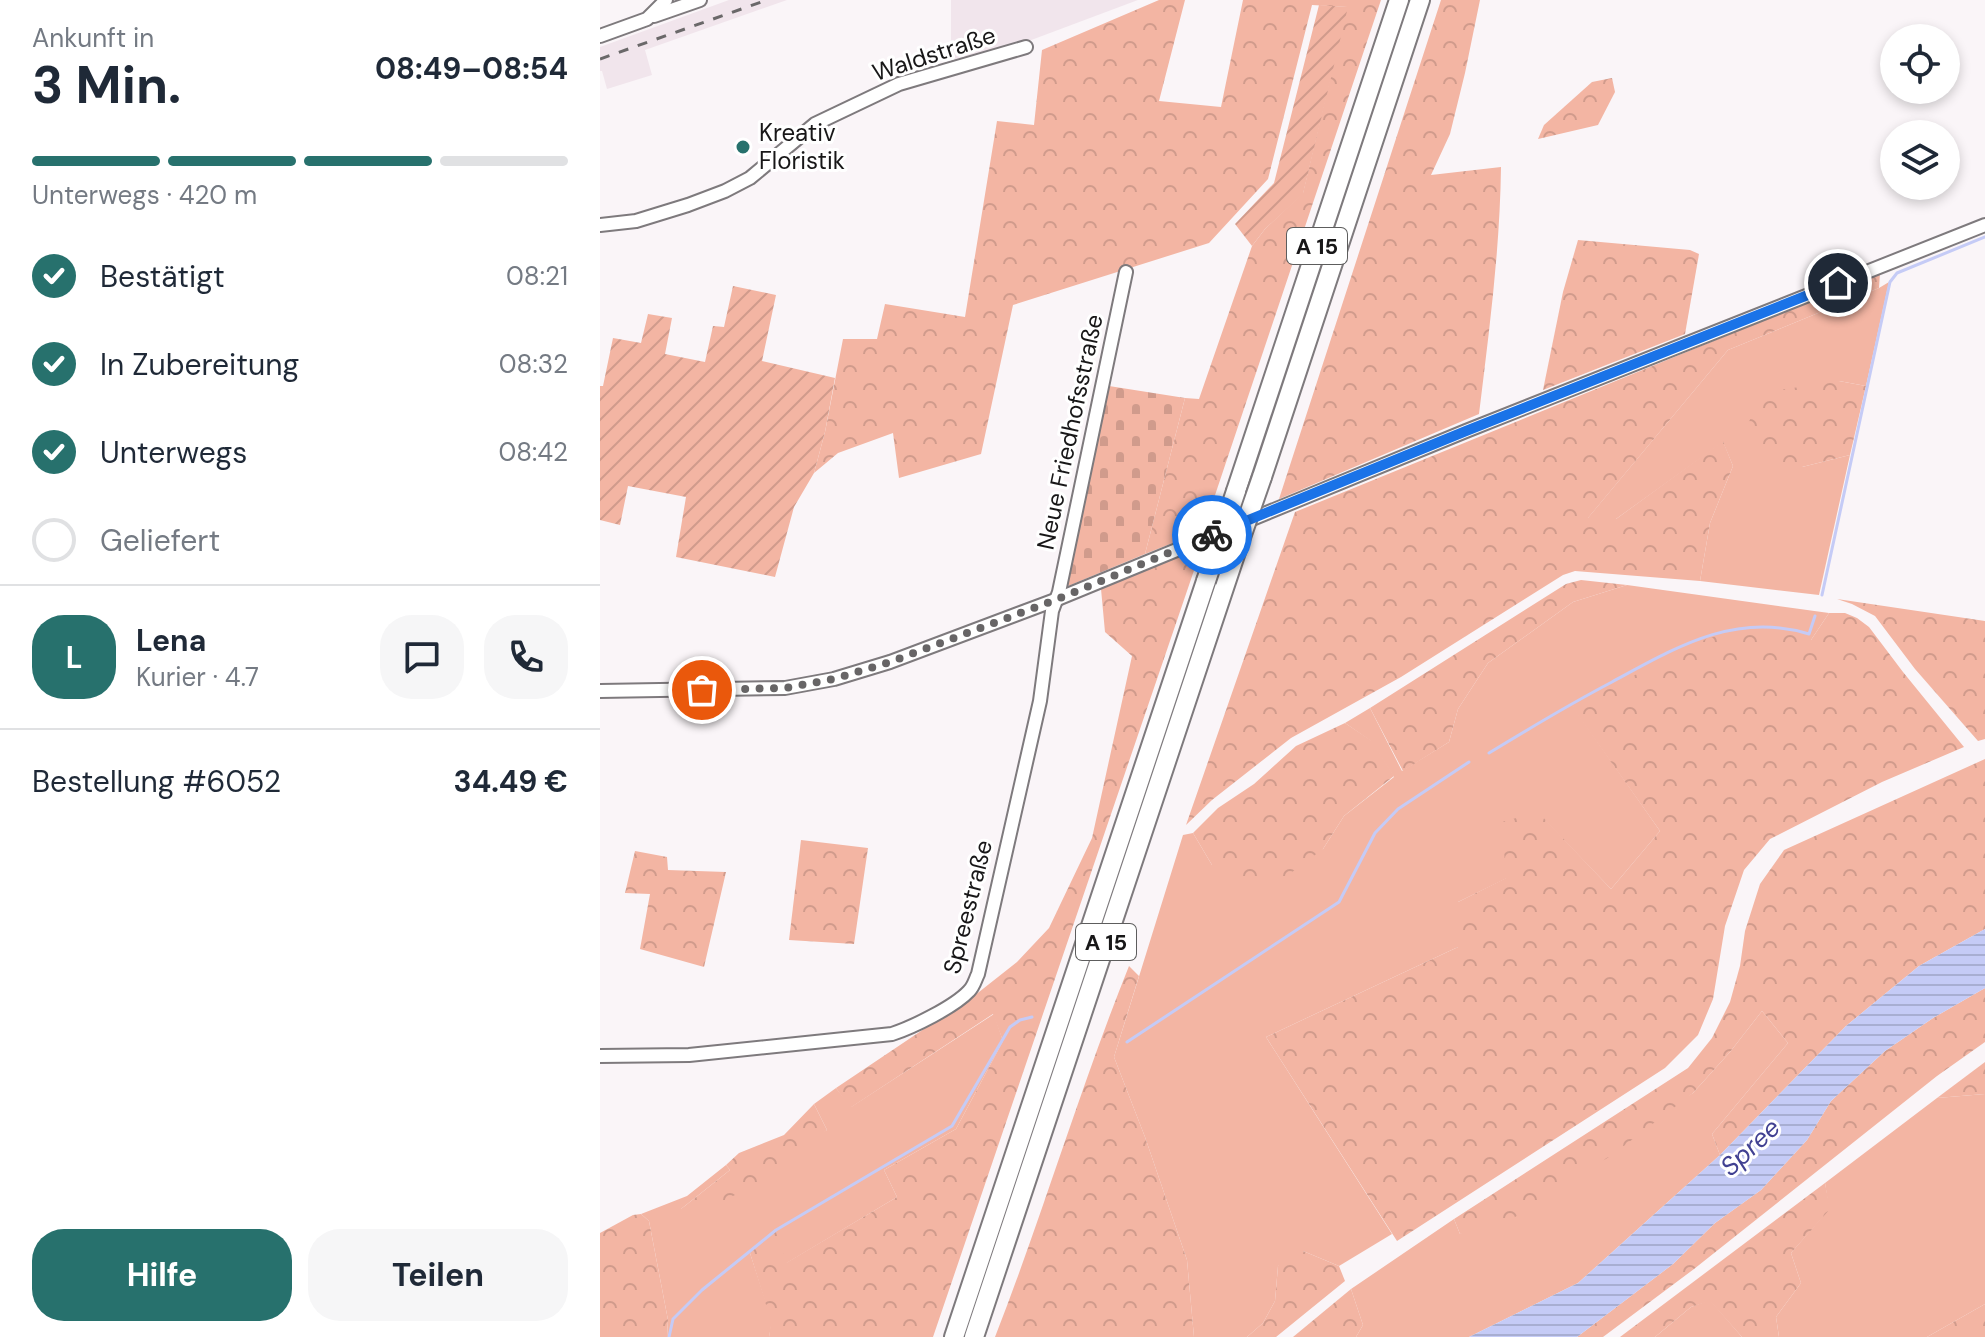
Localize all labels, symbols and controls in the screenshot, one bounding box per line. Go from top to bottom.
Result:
street label: Waldstraße [868,19,999,88]
text: Ankunft in [32,21,154,55]
map controls [1880,24,1960,200]
button: locate [1880,24,1960,104]
text: 08:49–08:54 [375,49,568,88]
text: 3 Min. [32,51,181,119]
place label: Kreativ Floristik [759,117,845,176]
button: layers [1880,120,1960,200]
marker: Kreativ Floristik [734,138,752,156]
text: Unterwegs · 420 m [32,178,257,212]
road number: A 15 [1287,228,1347,264]
pin [1804,249,1872,317]
icon: check [32,254,76,298]
text: Bestätigt [100,257,225,296]
text: 08:21 [506,259,568,293]
icon: home [1816,261,1860,305]
street label: Neue Friedhofsstraße [1029,311,1110,552]
icon: check [32,342,76,386]
text: In Zubereitung [100,345,299,384]
text: 08:32 [499,347,568,381]
icon: check [32,430,76,474]
text: Unterwegs [100,433,247,472]
text: 08:42 [498,435,568,469]
courier [1172,495,1252,575]
icon: bike [1190,513,1234,557]
text: Geliefert [100,521,220,560]
button: chat [380,615,464,699]
button: phone [484,615,568,699]
text: Lena [136,621,206,660]
text: L [66,638,82,677]
pin [668,656,736,724]
text: Kurier · 4.7 [136,660,259,694]
icon: bag [680,668,724,712]
text: Bestellung #6052 [32,762,281,801]
text: 34.49 € [454,762,568,801]
street label: Spreestraße [936,837,999,977]
road number: A 15 [1076,924,1136,960]
water label: Spree [1713,1111,1787,1183]
button: Hilfe [32,1229,292,1321]
button: Teilen [308,1229,568,1321]

